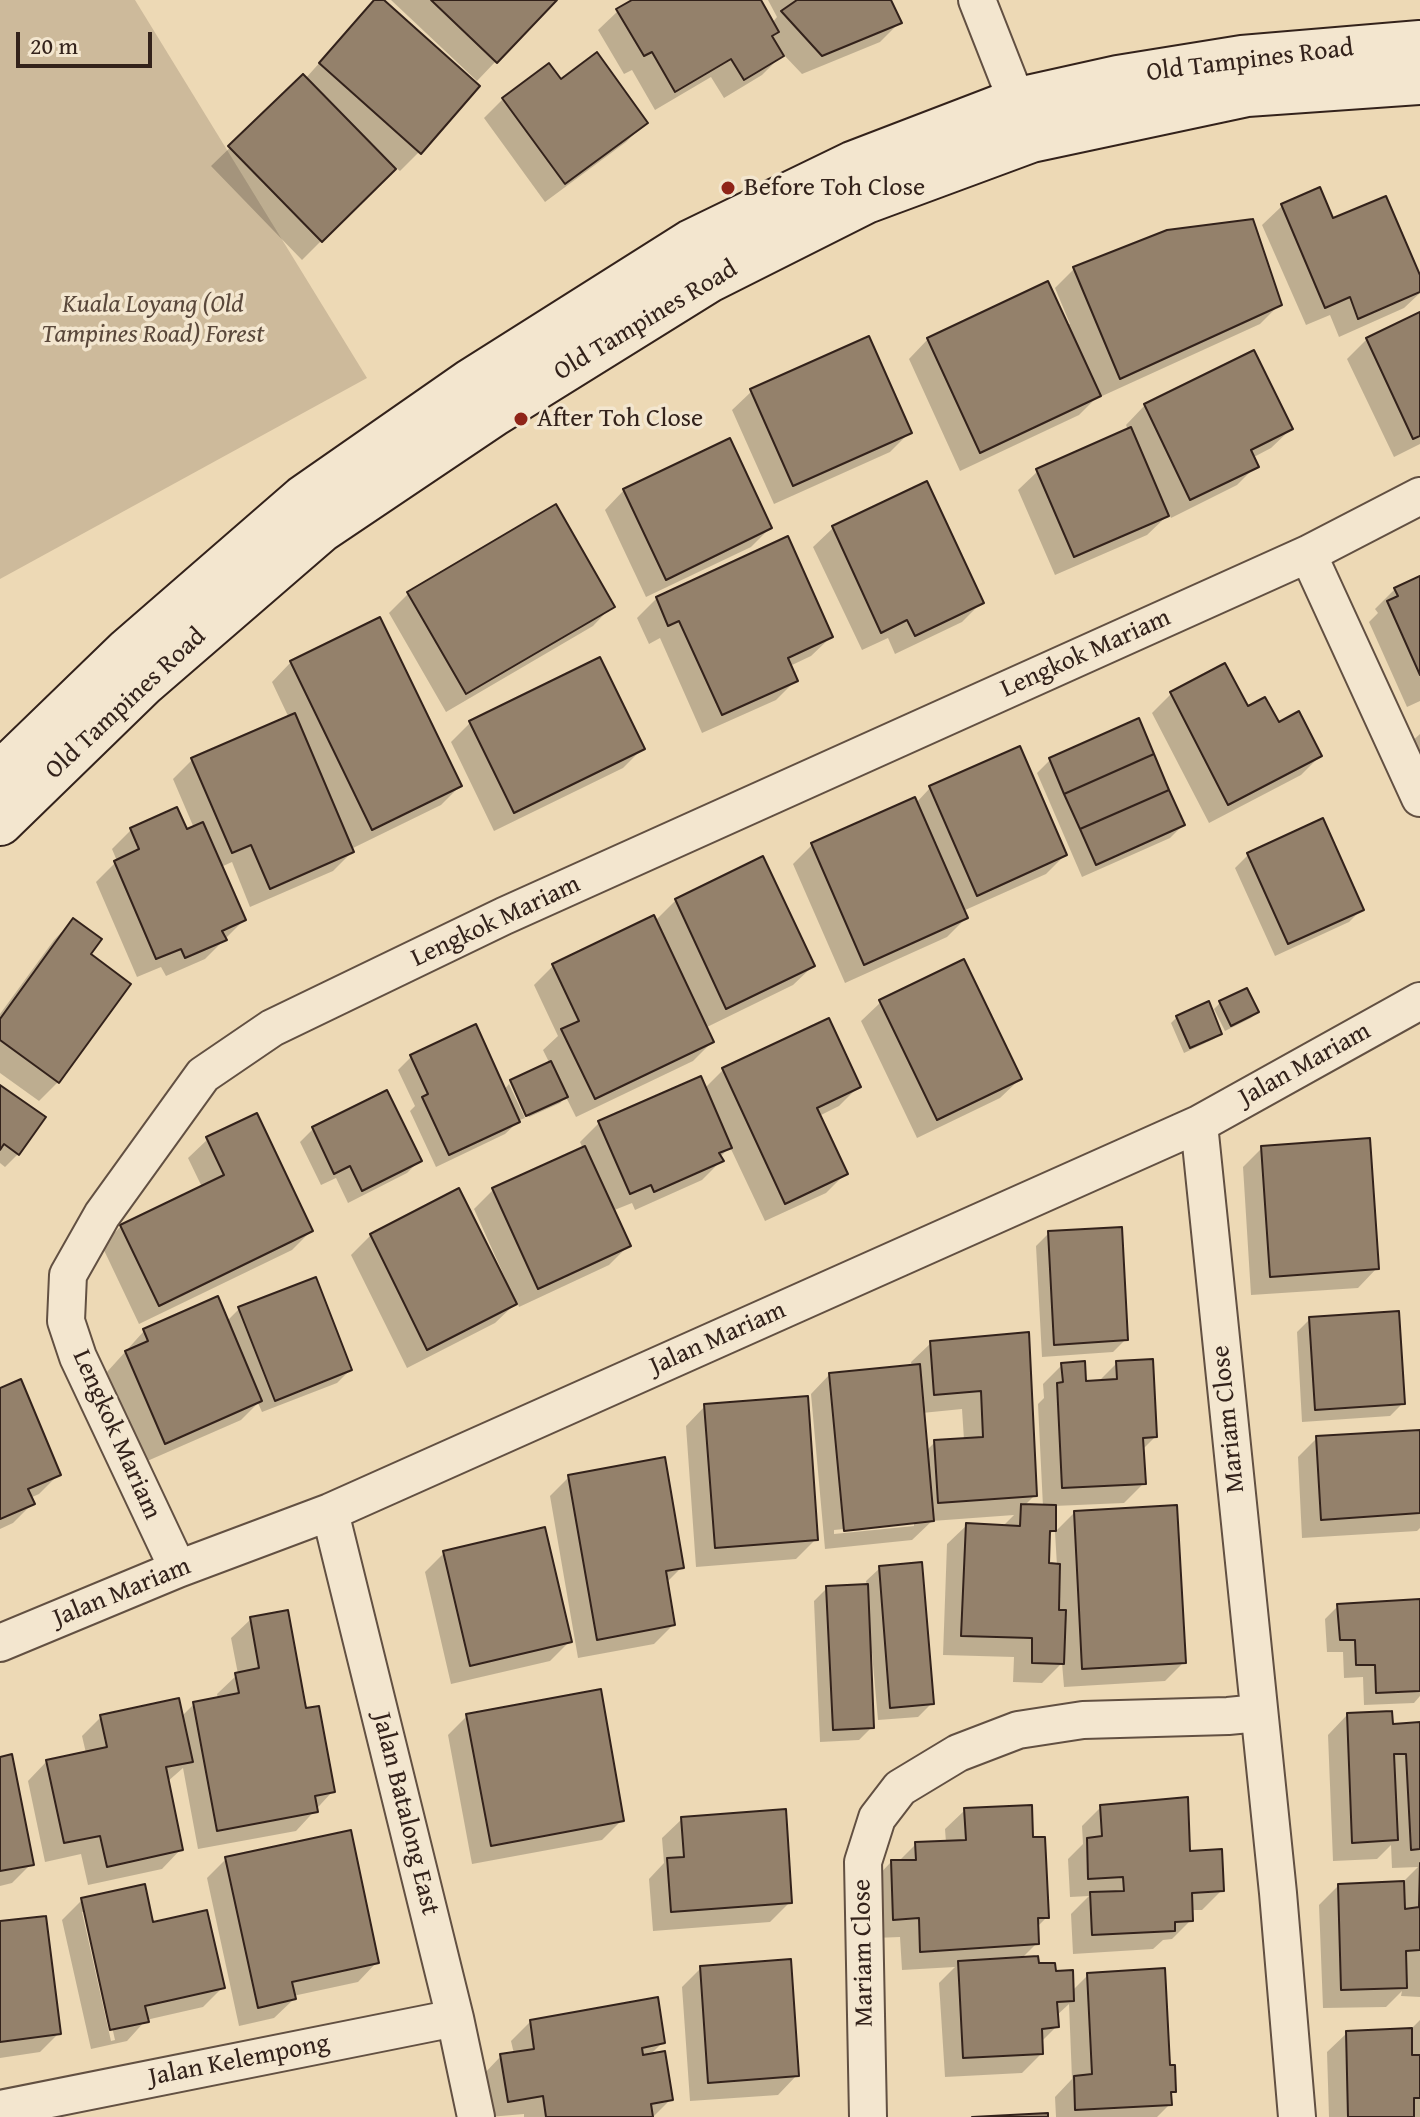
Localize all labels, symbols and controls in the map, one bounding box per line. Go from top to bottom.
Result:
scale bar [20,16,156,66]
text: 20 m [30,28,78,63]
street label: Old Tampines Road [1145,33,1355,89]
place label: Before Toh Close [744,172,925,204]
marker: Before Toh Close [719,179,737,197]
street label: Old Tampines Road [549,254,743,388]
park label: Kuala Loyang (Old Tampines Road) Forest [42,289,264,350]
place label: After Toh Close [537,403,703,435]
marker: After Toh Close [512,410,530,428]
street label: Lengkok Mariam [996,603,1176,705]
street label: Old Tampines Road [39,622,213,786]
street label: Lengkok Mariam [407,869,585,975]
street label: Jalan Mariam [1234,1016,1376,1114]
street label: Jalan Mariam [645,1295,791,1383]
street label: Mariam Close [1206,1344,1252,1494]
street label: Lengkok Mariam [65,1345,167,1525]
street label: Jalan Mariam [49,1551,195,1635]
street label: Jalan Batalong East [365,1709,445,1919]
street label: Mariam Close [847,1879,881,2027]
street label: Jalan Kelempong [146,2028,332,2094]

